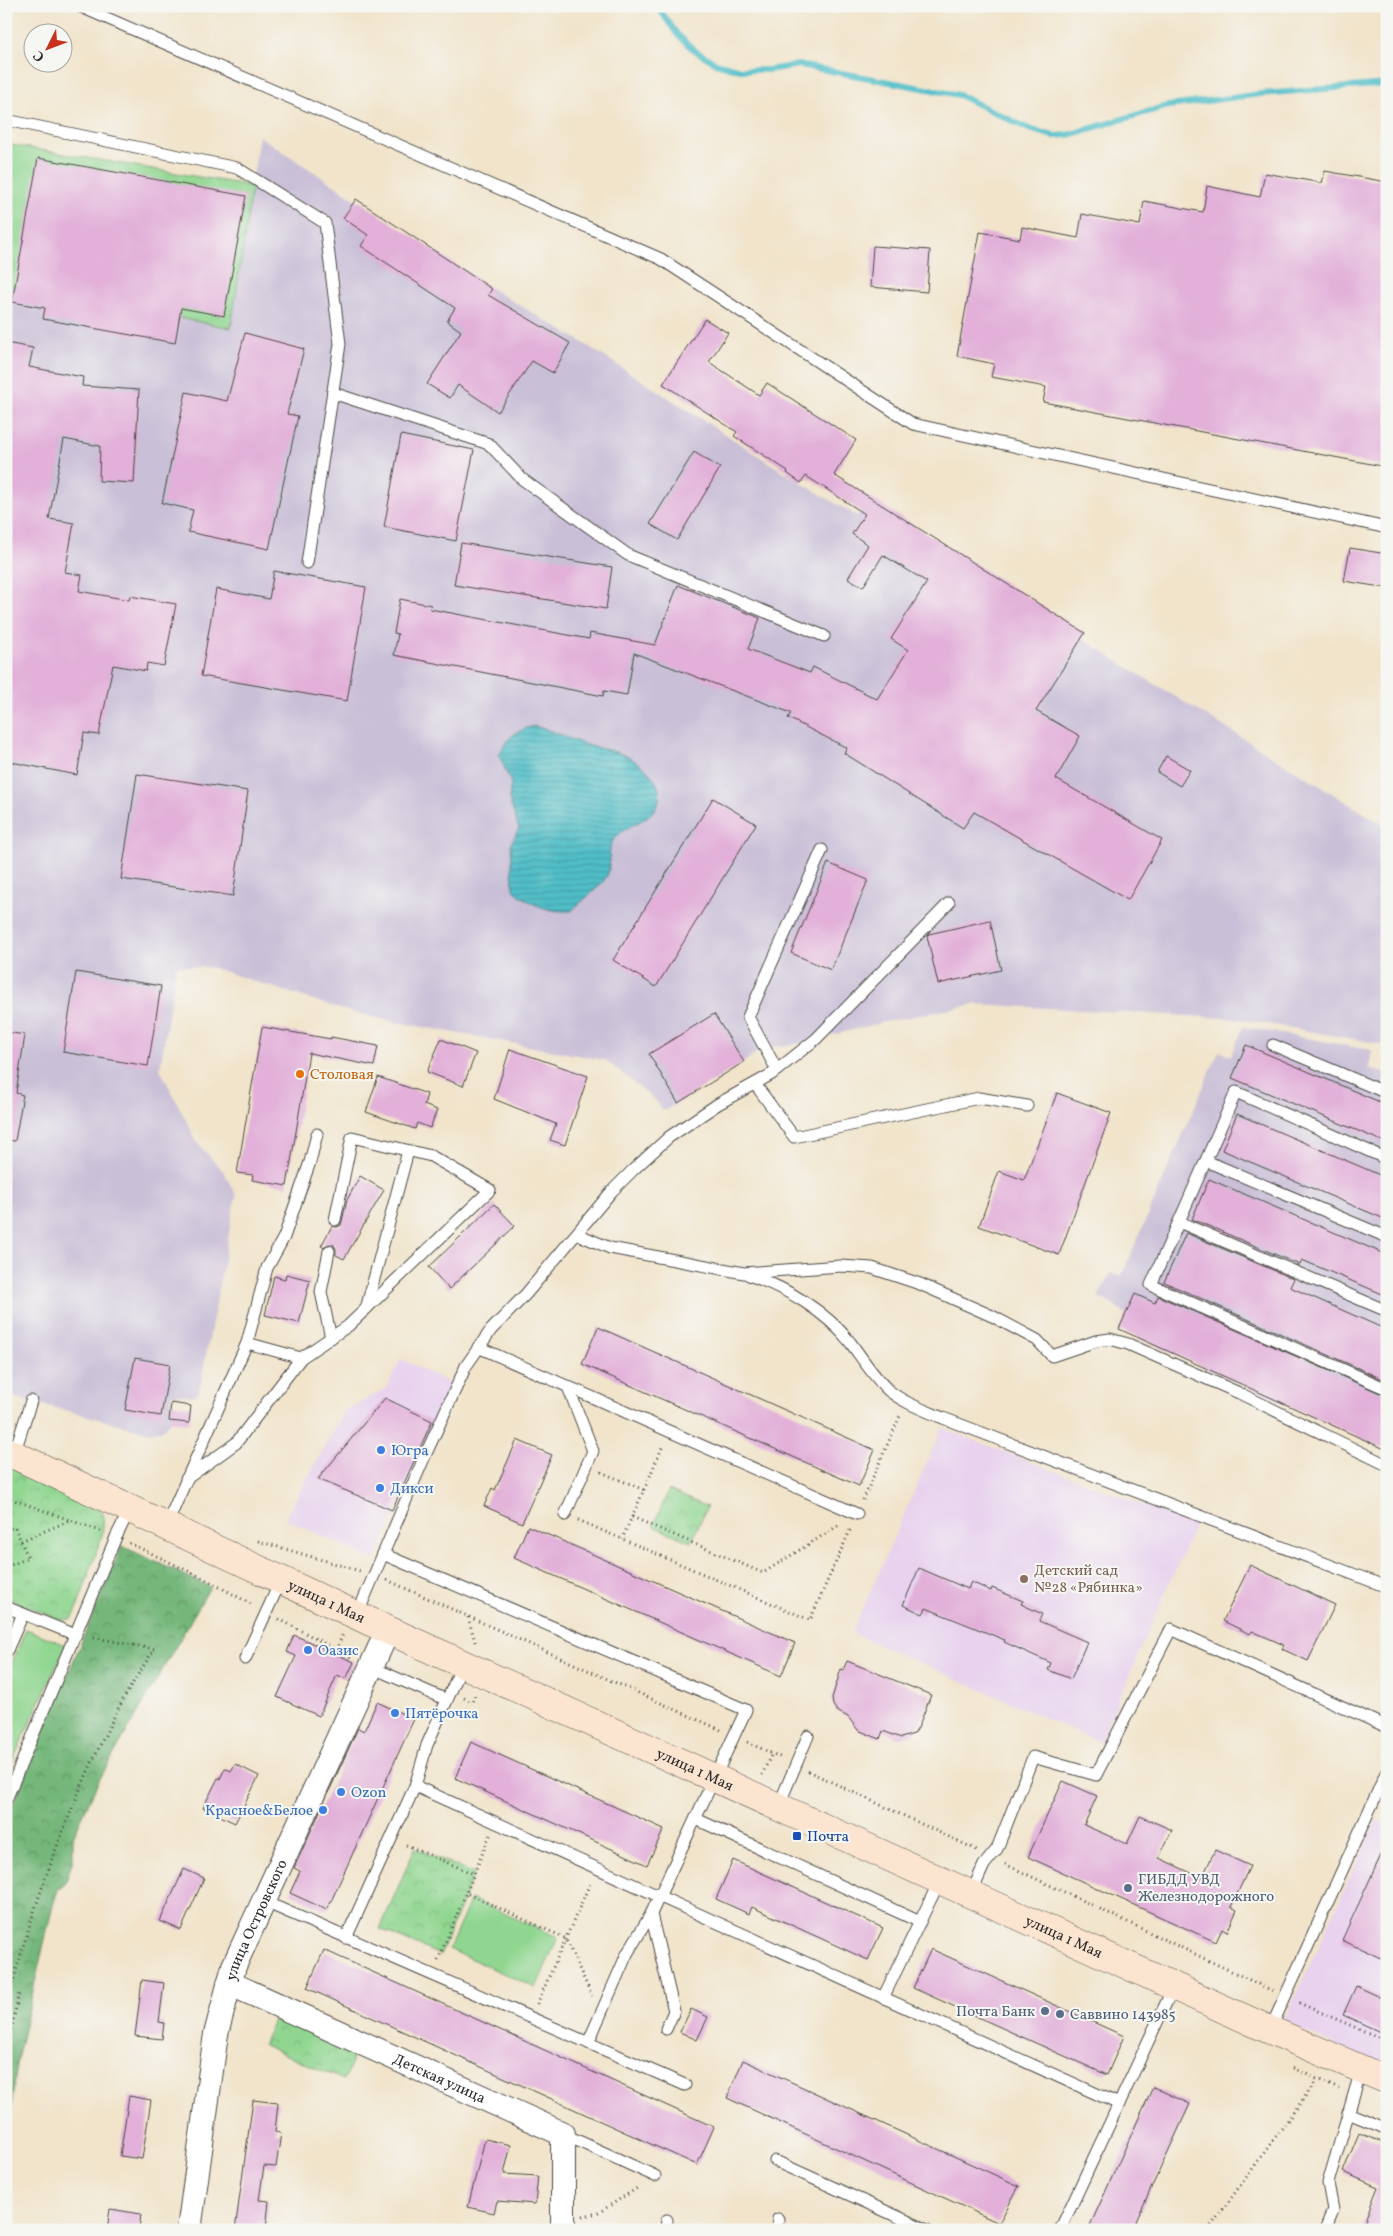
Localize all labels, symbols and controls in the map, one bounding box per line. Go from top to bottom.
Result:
north arrow [22,22,72,72]
text: С [29,46,50,65]
place label: Столовая [310,1065,374,1086]
marker: Столовая [294,1068,306,1080]
place label: Югра [391,1441,429,1462]
marker: Югра [375,1444,387,1456]
place label: Дикси [390,1479,434,1500]
marker: Дикси [374,1482,386,1494]
place label: Детский сад №28 «Рябинка» [1034,1561,1143,1599]
marker: Детский сад №28 «Рябинка» [1018,1573,1030,1585]
street label: улица 1 Мая [284,1575,368,1630]
place label: Оазис [318,1641,359,1662]
marker: Оазис [302,1644,314,1656]
place label: Пятёрочка [405,1704,479,1725]
marker: Пятёрочка [389,1707,401,1719]
street label: улица 1 Мая [652,1744,737,1797]
place label: Ozon [351,1783,386,1804]
marker: Ozon [335,1786,347,1798]
place label: Красное&Белое [205,1801,313,1822]
marker: Красное&Белое [317,1804,329,1816]
place label: Почта [807,1827,849,1848]
marker: Почта [791,1830,803,1842]
street label: улица Островского [222,1856,293,1983]
place label: ГИБДД УВД Железнодорожного [1138,1870,1274,1908]
marker: ГИБДД УВД Железнодорожного [1122,1882,1134,1894]
street label: улица 1 Мая [1021,1911,1106,1965]
place label: Почта Банк [956,2002,1035,2023]
marker: Почта Банк [1039,2005,1051,2017]
place label: Саввино 143985 [1070,2005,1176,2026]
marker: Саввино 143985 [1054,2008,1066,2020]
street label: Детская улица [389,2049,489,2110]

